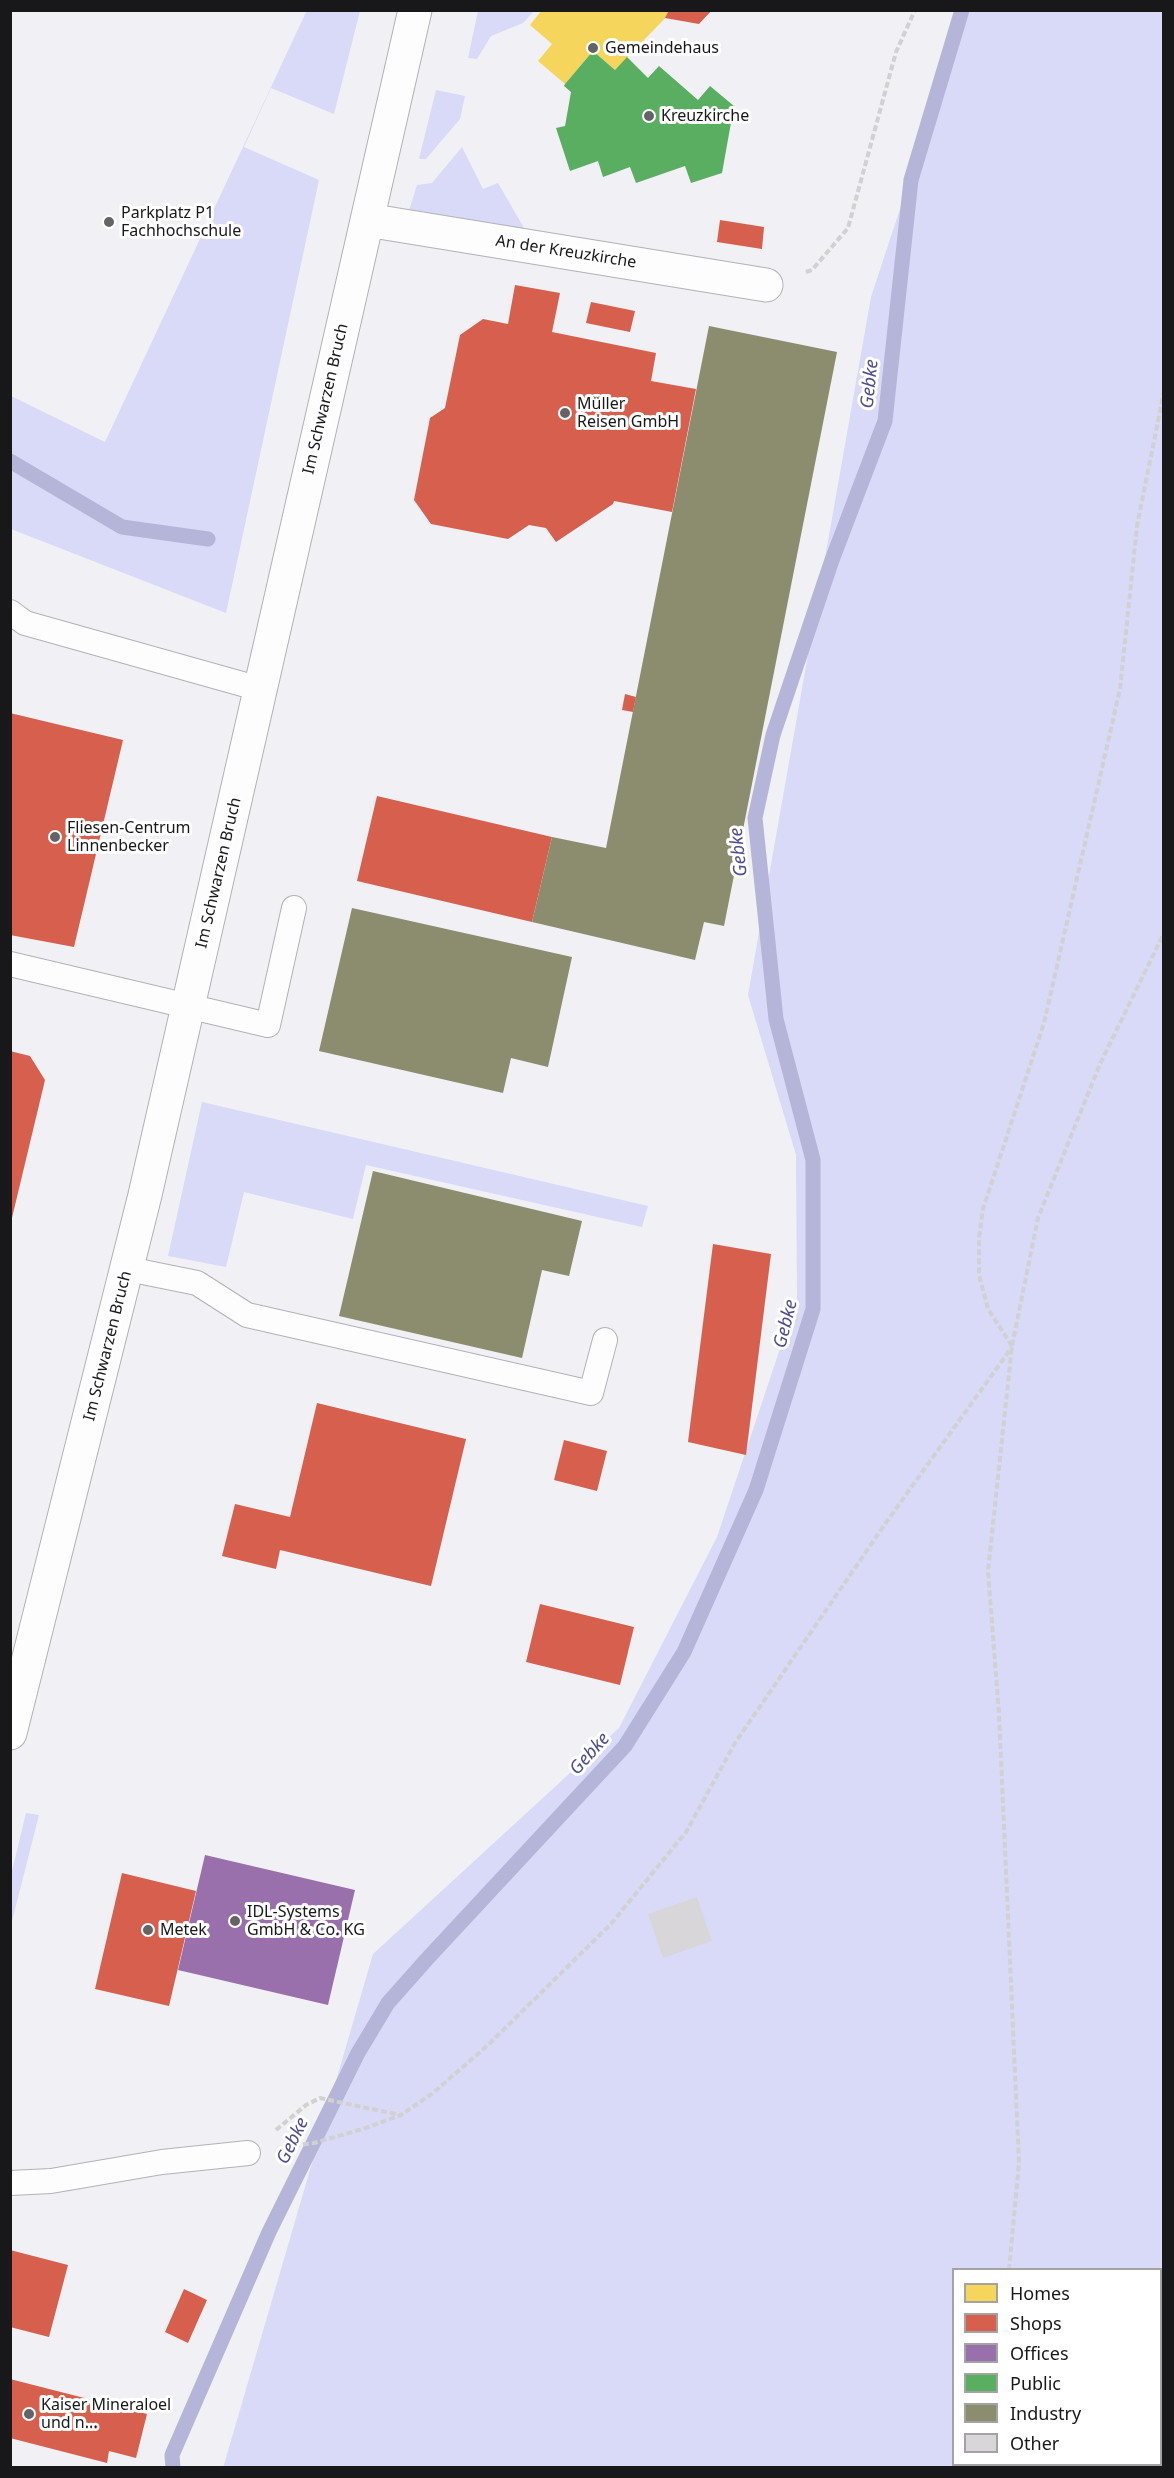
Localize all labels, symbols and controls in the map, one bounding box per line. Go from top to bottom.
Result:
place label: Gemeindehaus [605,38,719,58]
marker: Gemeindehaus [586,41,600,55]
place label: Kreuzkirche [661,106,749,126]
marker: Kreuzkirche [642,109,656,123]
place label: Parkplatz P1 Fachhochschule [121,203,241,241]
marker: Parkplatz P1 Fachhochschule [102,215,116,229]
street label: An der Kreuzkirche [494,231,638,273]
street label: Im Schwarzen Bruch [299,322,353,476]
water label: Gebke [857,358,883,410]
place label: Müller Reisen GmbH [577,394,679,432]
marker: Müller Reisen GmbH [558,406,572,420]
street label: Im Schwarzen Bruch [192,796,246,950]
place label: Fliesen-Centrum Linnenbecker [67,818,191,856]
water label: Gebke [726,826,752,878]
marker: Fliesen-Centrum Linnenbecker [48,830,62,844]
street label: Im Schwarzen Bruch [80,1269,136,1423]
water label: Gebke [770,1298,802,1350]
water label: Gebke [566,1729,614,1779]
place label: IDL-Systems GmbH & Co. KG [247,1902,365,1940]
marker: IDL-Systems GmbH & Co. KG [228,1914,242,1928]
place label: Metek [160,1920,207,1940]
marker: Metek [141,1923,155,1937]
water label: Gebke [273,2114,313,2168]
legend [952,2268,1162,2466]
text: Homes [1010,2281,1070,2305]
text: Shops [1010,2311,1062,2335]
text: Offices [1010,2341,1069,2365]
text: Public [1010,2371,1061,2395]
place label: Kaiser Mineraloel und n... [41,2395,171,2433]
text: Industry [1010,2401,1081,2425]
marker: Kaiser Mineraloel und n... [22,2407,36,2421]
text: Other [1010,2431,1059,2455]

